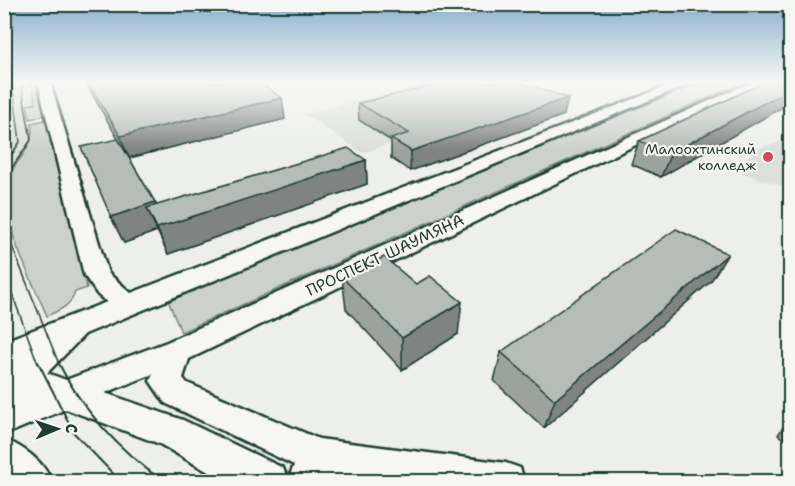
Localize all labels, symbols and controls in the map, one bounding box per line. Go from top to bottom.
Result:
place label: Малоохтинский колледж [645,140,757,174]
marker: Малоохтинский колледж [761,150,775,164]
street label: ПРОСПЕКТ ШАУМЯНА [303,209,467,301]
north arrow [27,399,87,459]
text: С [61,423,82,434]

